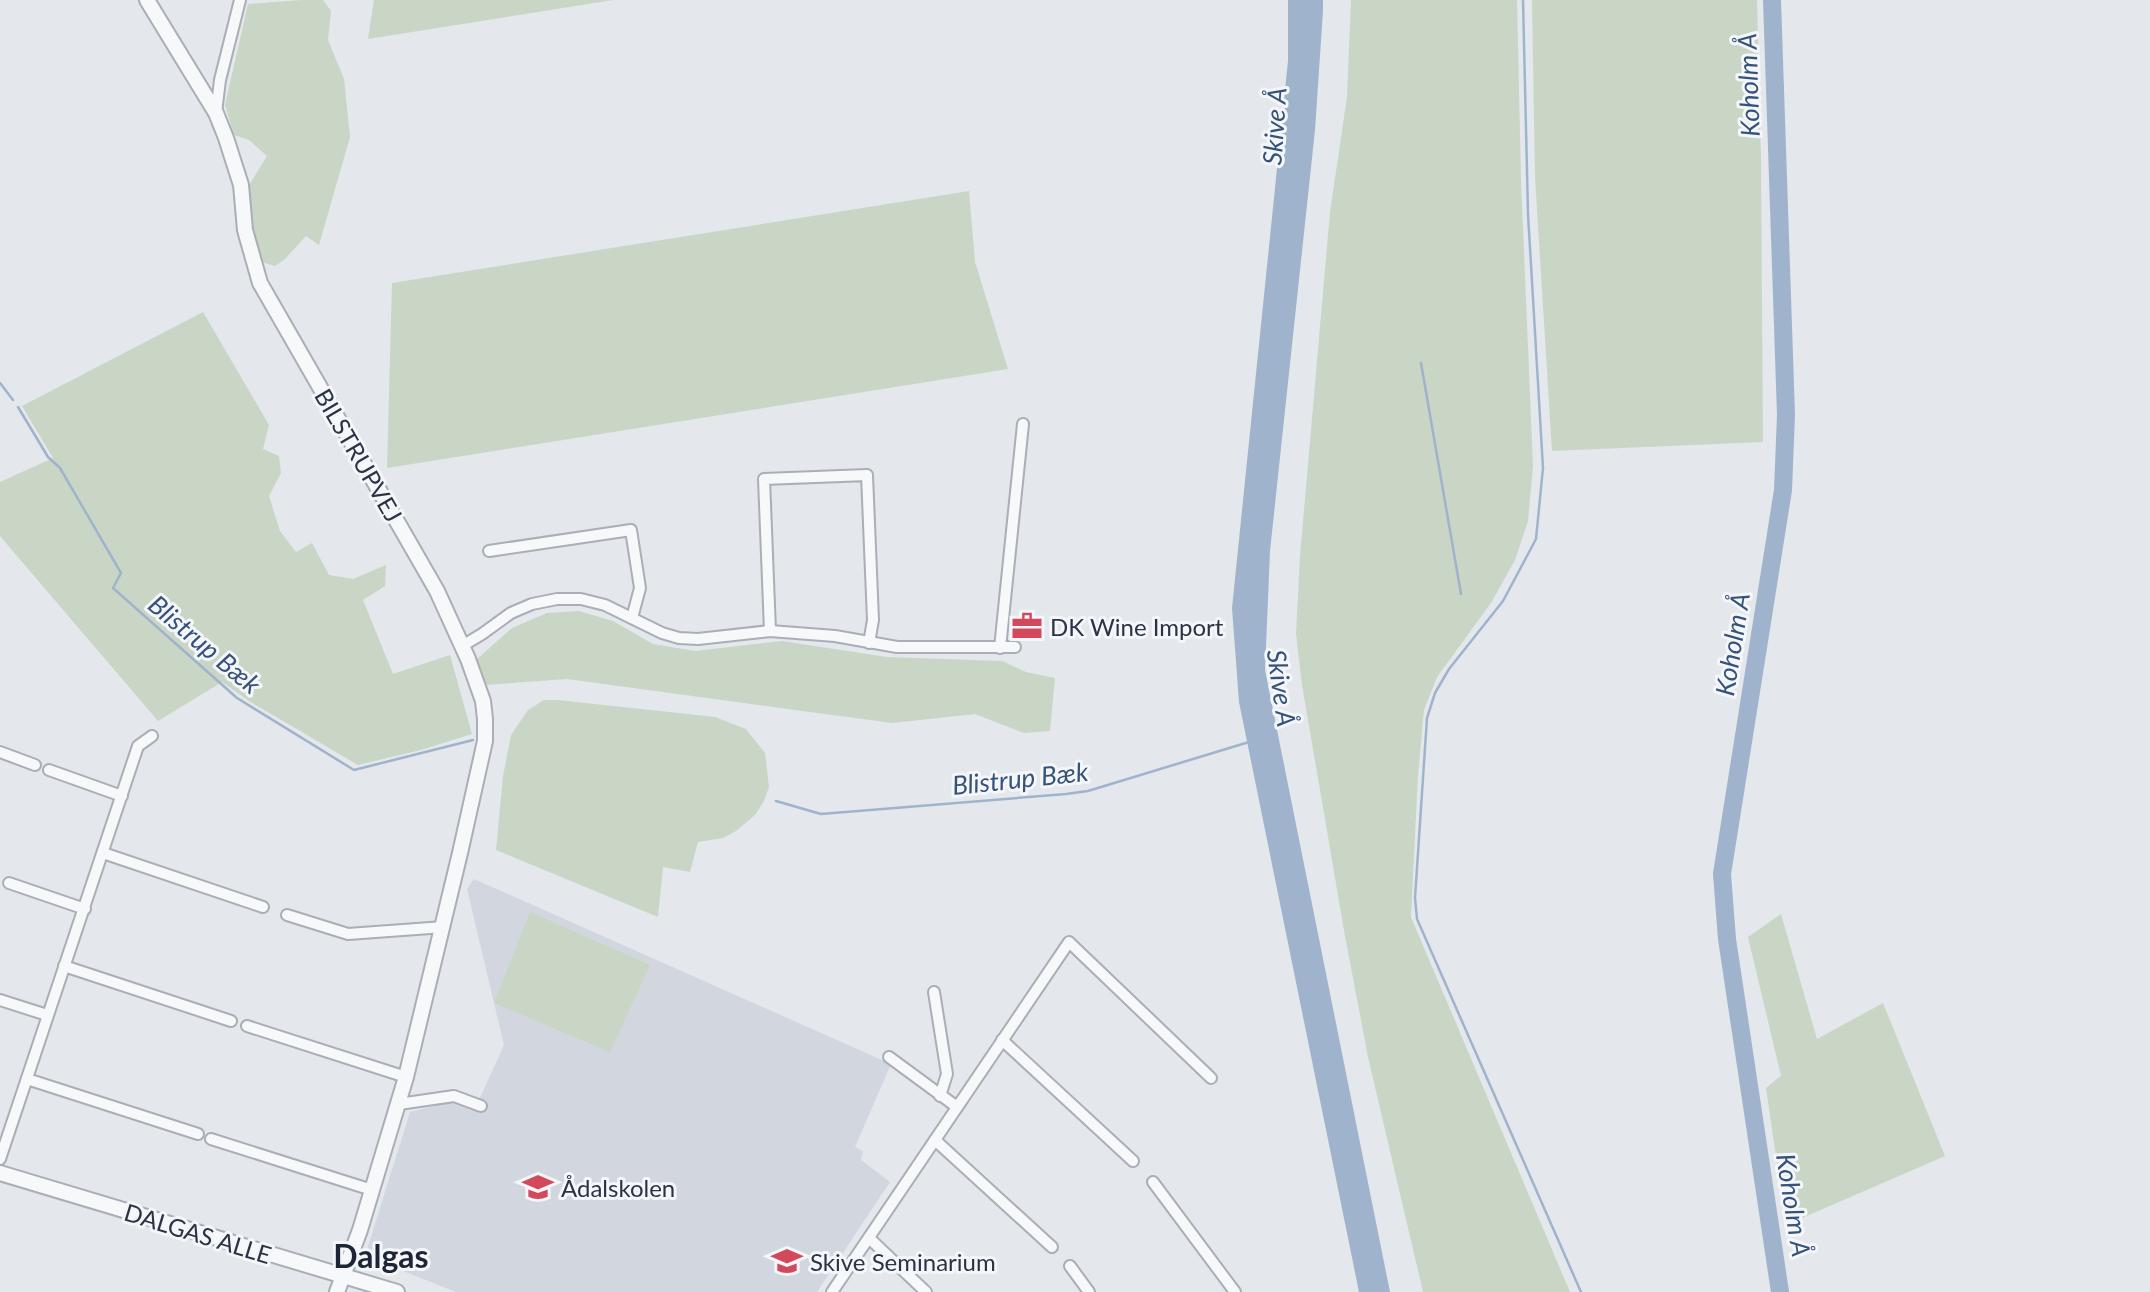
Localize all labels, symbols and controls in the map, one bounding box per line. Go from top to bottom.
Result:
water label: Koholm Å [1730,33,1766,137]
water label: Skive Å [1255,86,1293,166]
street label: BILSTRUPVEJ [309,383,409,527]
water label: Blistrup Bæk [142,588,268,701]
water label: Koholm Å [1708,590,1756,698]
office icon: DK Wine Import [1010,609,1044,643]
place label: DK Wine Import [1050,612,1224,641]
water label: Skive Å [1261,647,1303,729]
water label: Blistrup Bæk [950,755,1090,801]
water label: Koholm Å [1770,1151,1818,1259]
school or university icon: Ådalskolen [521,1170,555,1204]
place label: Ådalskolen [561,1173,675,1202]
street label: DALGAS ALLE [121,1197,275,1269]
district label: Dalgas [333,1236,429,1275]
school or university icon: Skive Seminarium [770,1244,804,1278]
place label: Skive Seminarium [810,1247,996,1276]

